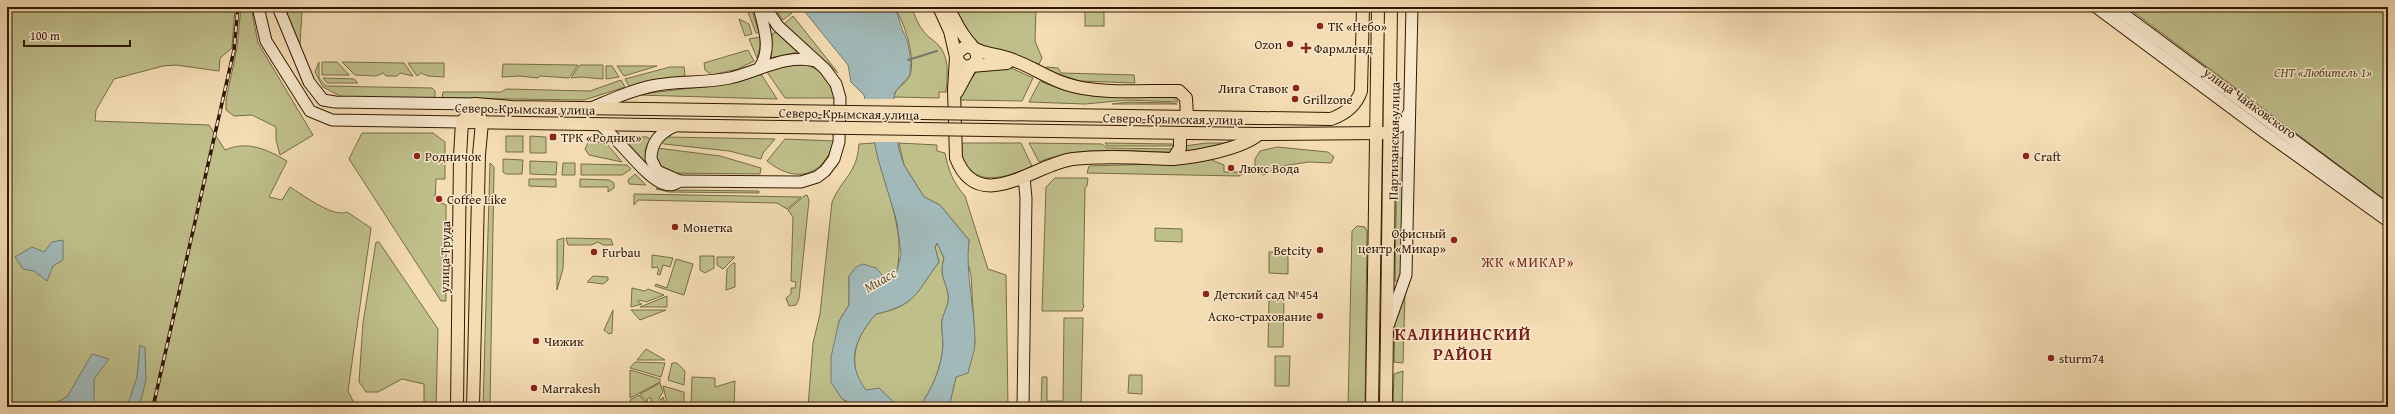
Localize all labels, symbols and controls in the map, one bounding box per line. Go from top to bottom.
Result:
place label: ТК «Небо» [1328,17,1387,36]
marker: ТК «Небо» [1315,21,1325,31]
scale bar [24,22,130,48]
text: 100 m [30,27,60,44]
place label: Ozon [1254,35,1283,54]
marker: Ozon [1285,39,1295,49]
place label: Фармленд [1314,39,1373,58]
marker: Фармленд [1301,43,1311,53]
street label: улица Чайковского [2199,62,2301,143]
park label: СНТ «Любитель 1» [2274,63,2372,82]
place label: Лига Ставок [1218,79,1288,98]
street label: Партизанская улица [1383,81,1405,200]
marker: Лига Ставок [1291,83,1301,93]
place label: Grillzone [1303,90,1353,109]
marker: Grillzone [1290,94,1300,104]
street label: Северо-Крымская улица [455,98,596,120]
street label: Северо-Крымская улица [779,103,920,125]
street label: Северо-Крымская улица [1103,108,1244,130]
place label: ТРК «Родник» [561,128,642,147]
marker: ТРК «Родник» [548,132,558,142]
place label: Родничок [425,147,482,166]
place label: Craft [2034,147,2062,166]
marker: Родничок [412,151,422,161]
marker: Craft [2021,151,2031,161]
place label: Люкс Вода [1239,159,1300,178]
marker: Люкс Вода [1226,163,1236,173]
place label: Coffee Like [447,190,507,209]
marker: Coffee Like [434,194,444,204]
place label: Монетка [683,218,734,237]
street label: улица Труда [435,220,455,294]
marker: Монетка [670,222,680,232]
place label: Офисный центр «Микар» [1358,224,1446,258]
marker: Офисный центр «Микар» [1449,235,1459,245]
place label: Betcity [1273,241,1313,260]
place label: Furbau [602,243,641,262]
marker: Betcity [1315,245,1325,255]
marker: Furbau [589,247,599,257]
district label: ЖК «МИКАР» [1480,252,1575,272]
water label: Миасс [860,262,900,297]
place label: Детский сад №454 [1213,285,1319,304]
marker: Детский сад №454 [1201,289,1211,299]
place label: Аско-страхование [1208,307,1312,326]
marker: Аско-страхование [1315,311,1325,321]
district label: КАЛИНИНСКИЙ РАЙОН [1395,321,1531,366]
place label: Чижик [544,332,584,351]
marker: Чижик [531,336,541,346]
place label: sturm74 [2059,349,2104,368]
marker: sturm74 [2046,353,2056,363]
place label: Marrakesh [542,379,601,398]
marker: Marrakesh [529,383,539,393]

